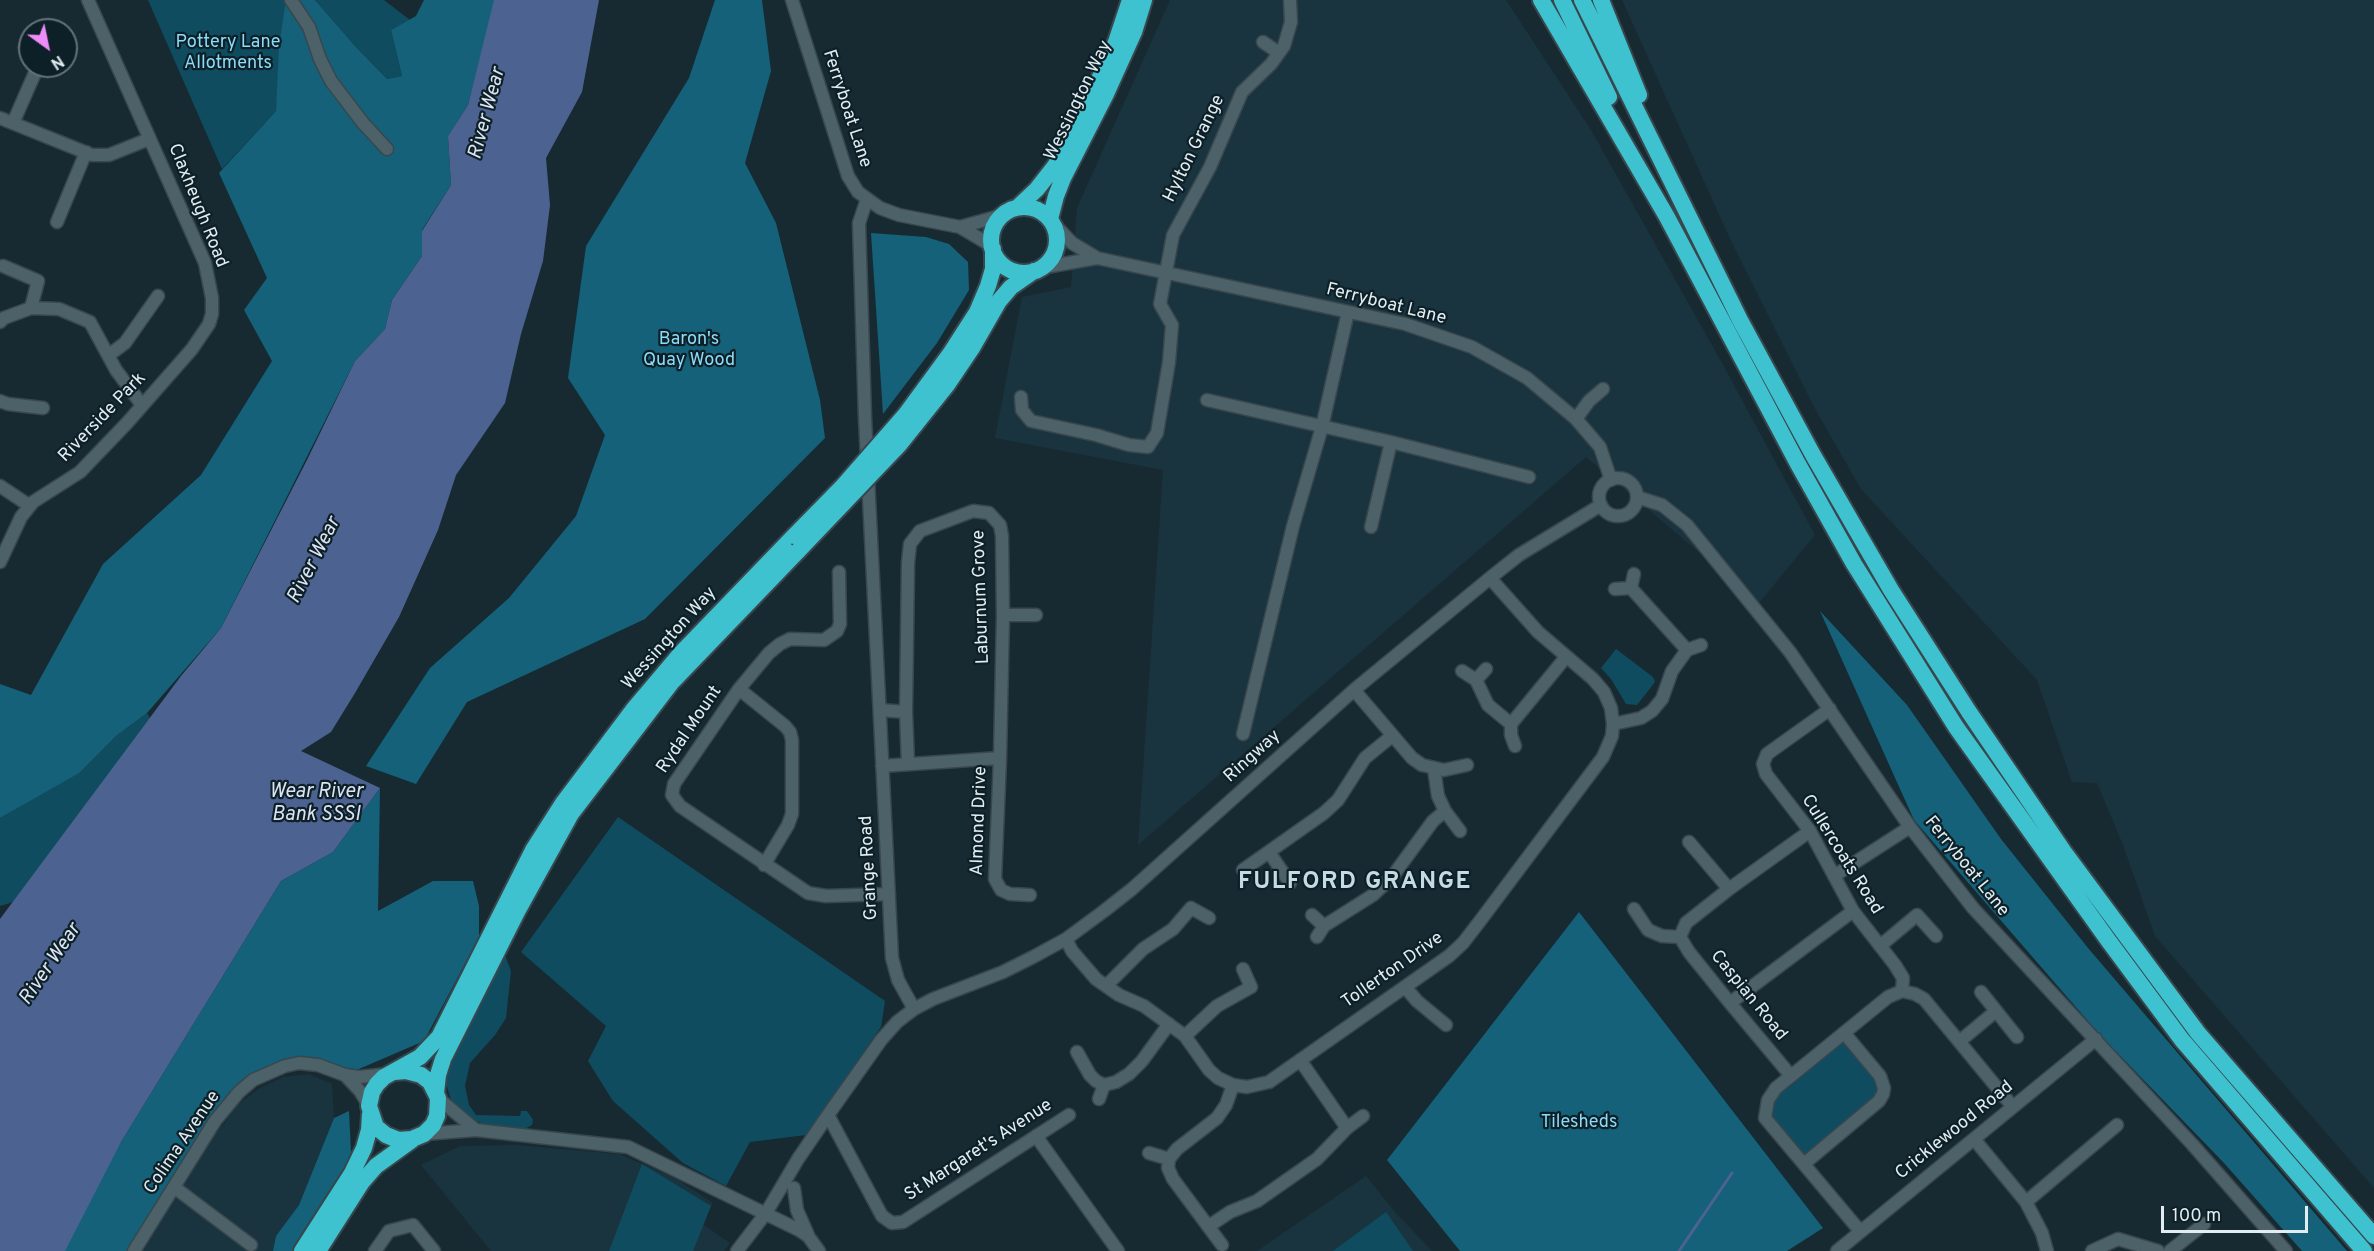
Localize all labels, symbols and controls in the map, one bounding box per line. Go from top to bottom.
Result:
north arrow [18,18,78,78]
park label: Pottery Lane Allotments [175,32,281,74]
street label: Wessington Way [1041,37,1117,165]
street label: Ferryboat Lane [817,47,875,171]
text: N [46,50,67,73]
water label: River Wear [464,66,512,162]
street label: Hylton Grange [1160,92,1230,206]
street label: Claxheugh Road [162,141,232,271]
street label: Ferryboat Lane [1324,280,1448,330]
park label: Baron's Quay Wood [643,329,735,372]
street label: Riverside Park [55,369,151,467]
water label: River Wear [283,514,347,608]
street label: Laburnum Grove [969,529,995,665]
street label: Wessington Way [618,583,722,695]
street label: Rydal Mount [653,682,727,778]
street label: Ringway [1220,726,1286,788]
street label: Almond Drive [967,766,993,876]
water label: Wear River Bank SSSI [269,781,363,828]
street label: Cullercoats Road [1795,791,1887,919]
street label: Ferryboat Lane [1919,812,2013,922]
street label: Grange Road [856,815,884,921]
district label: FULFORD GRANGE [1238,869,1472,897]
water label: River Wear [15,919,87,1011]
street label: Tollerton Drive [1338,928,1448,1014]
street label: Caspian Road [1705,946,1791,1046]
street label: Cricklewood Road [1892,1077,2018,1185]
street label: Colima Avenue [140,1087,226,1199]
street label: St Margaret's Avenue [901,1095,1057,1207]
park label: Tilesheds [1541,1112,1617,1134]
scale bar [2164,1194,2311,1232]
text: 100 m [2172,1205,2221,1228]

